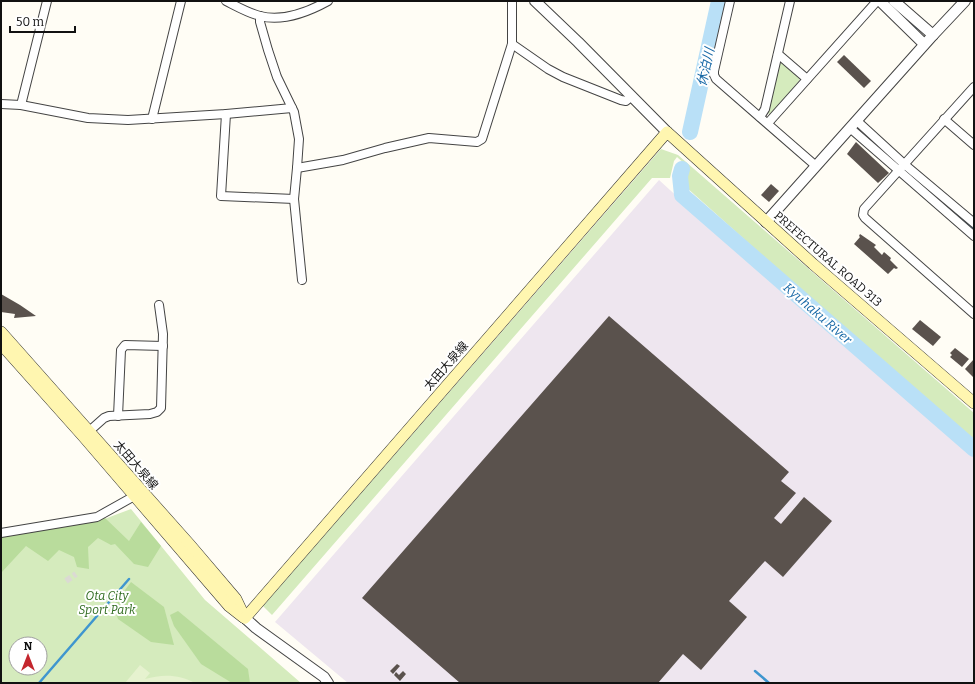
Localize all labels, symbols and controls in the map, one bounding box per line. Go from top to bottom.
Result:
scale bar [10,8,75,34]
text: 50 m [16,15,45,29]
water label: 休泊川 [694,44,718,88]
street label: PREFECTURAL ROAD 313 [771,208,885,310]
water label: Kyuhaku River [781,280,855,348]
street label: 太田大泉線 [421,339,471,393]
street label: 太田大泉線 [111,438,161,492]
park label: Ota City Sport Park [79,589,136,617]
north arrow [8,636,48,676]
text: N [24,640,33,653]

